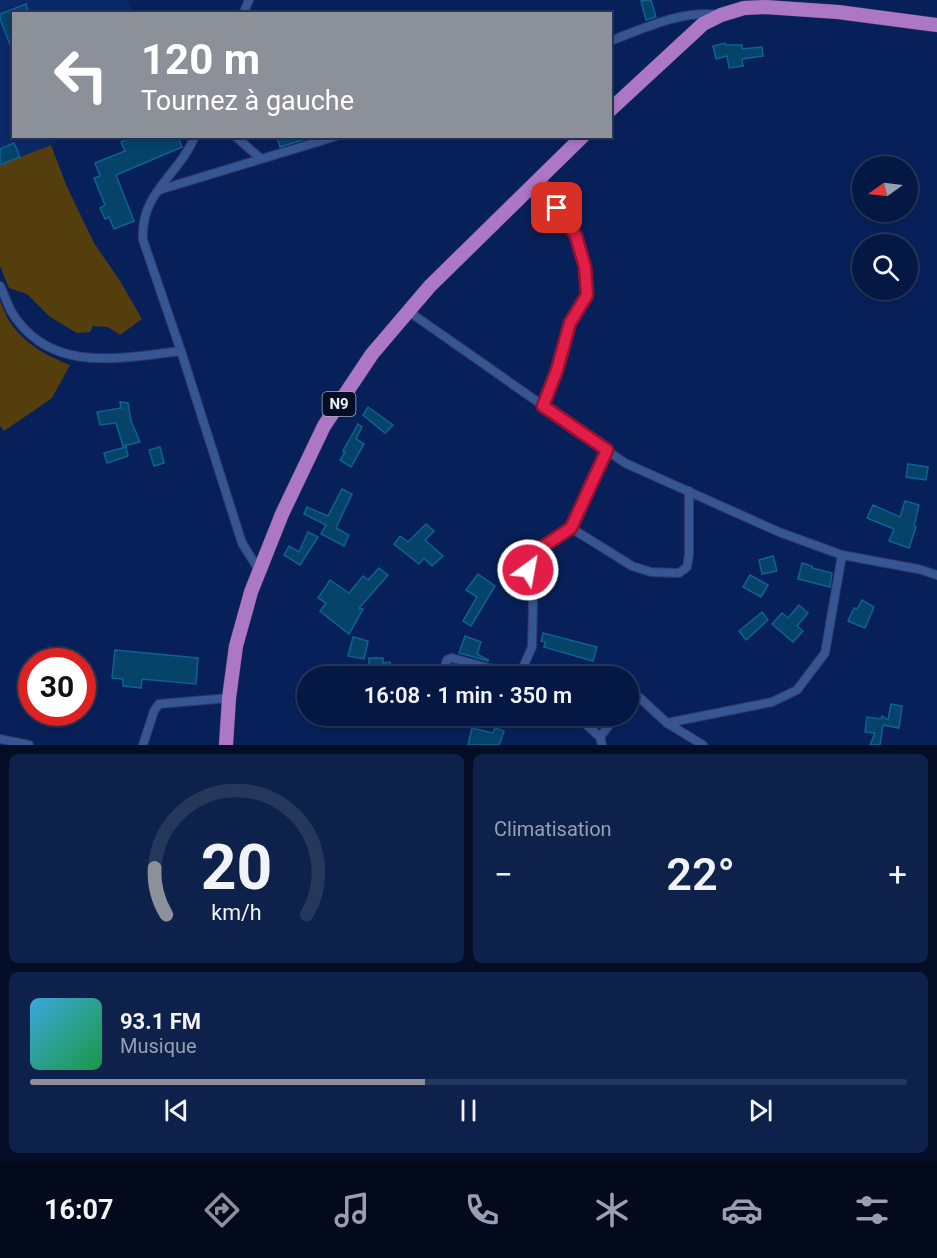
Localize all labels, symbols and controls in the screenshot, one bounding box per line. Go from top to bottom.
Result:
text: 120 m [141,35,260,84]
icon: left [42,36,120,114]
text: Tournez à gauche [141,85,354,117]
north arrow [852,156,918,222]
map controls [852,156,918,300]
pin [531,182,582,233]
icon: arrive [540,191,573,224]
button: search [852,234,918,300]
road number: N9 [322,392,356,416]
position arrow [496,538,560,602]
speed limit sign: 30 [18,648,96,726]
text: 16:08 · 1 min · 350 m [364,683,572,708]
text: Climatisation [494,817,612,841]
text: 20 [201,831,272,904]
text: 22° [666,848,735,901]
text: − [494,855,513,894]
text: + [888,855,907,894]
text: km/h [211,901,262,926]
text: 93.1 FM [120,1009,201,1034]
text: Musique [120,1034,197,1058]
icon: previous [160,1094,193,1127]
icon: pause [452,1094,485,1127]
icon: next [744,1094,777,1127]
icon: directions [201,1189,243,1231]
icon: music [331,1189,373,1231]
icon: phone [461,1189,503,1231]
icon: climate [591,1189,633,1231]
icon: car [721,1189,763,1231]
icon: filters [851,1189,893,1231]
text: 16:07 [44,1194,114,1226]

